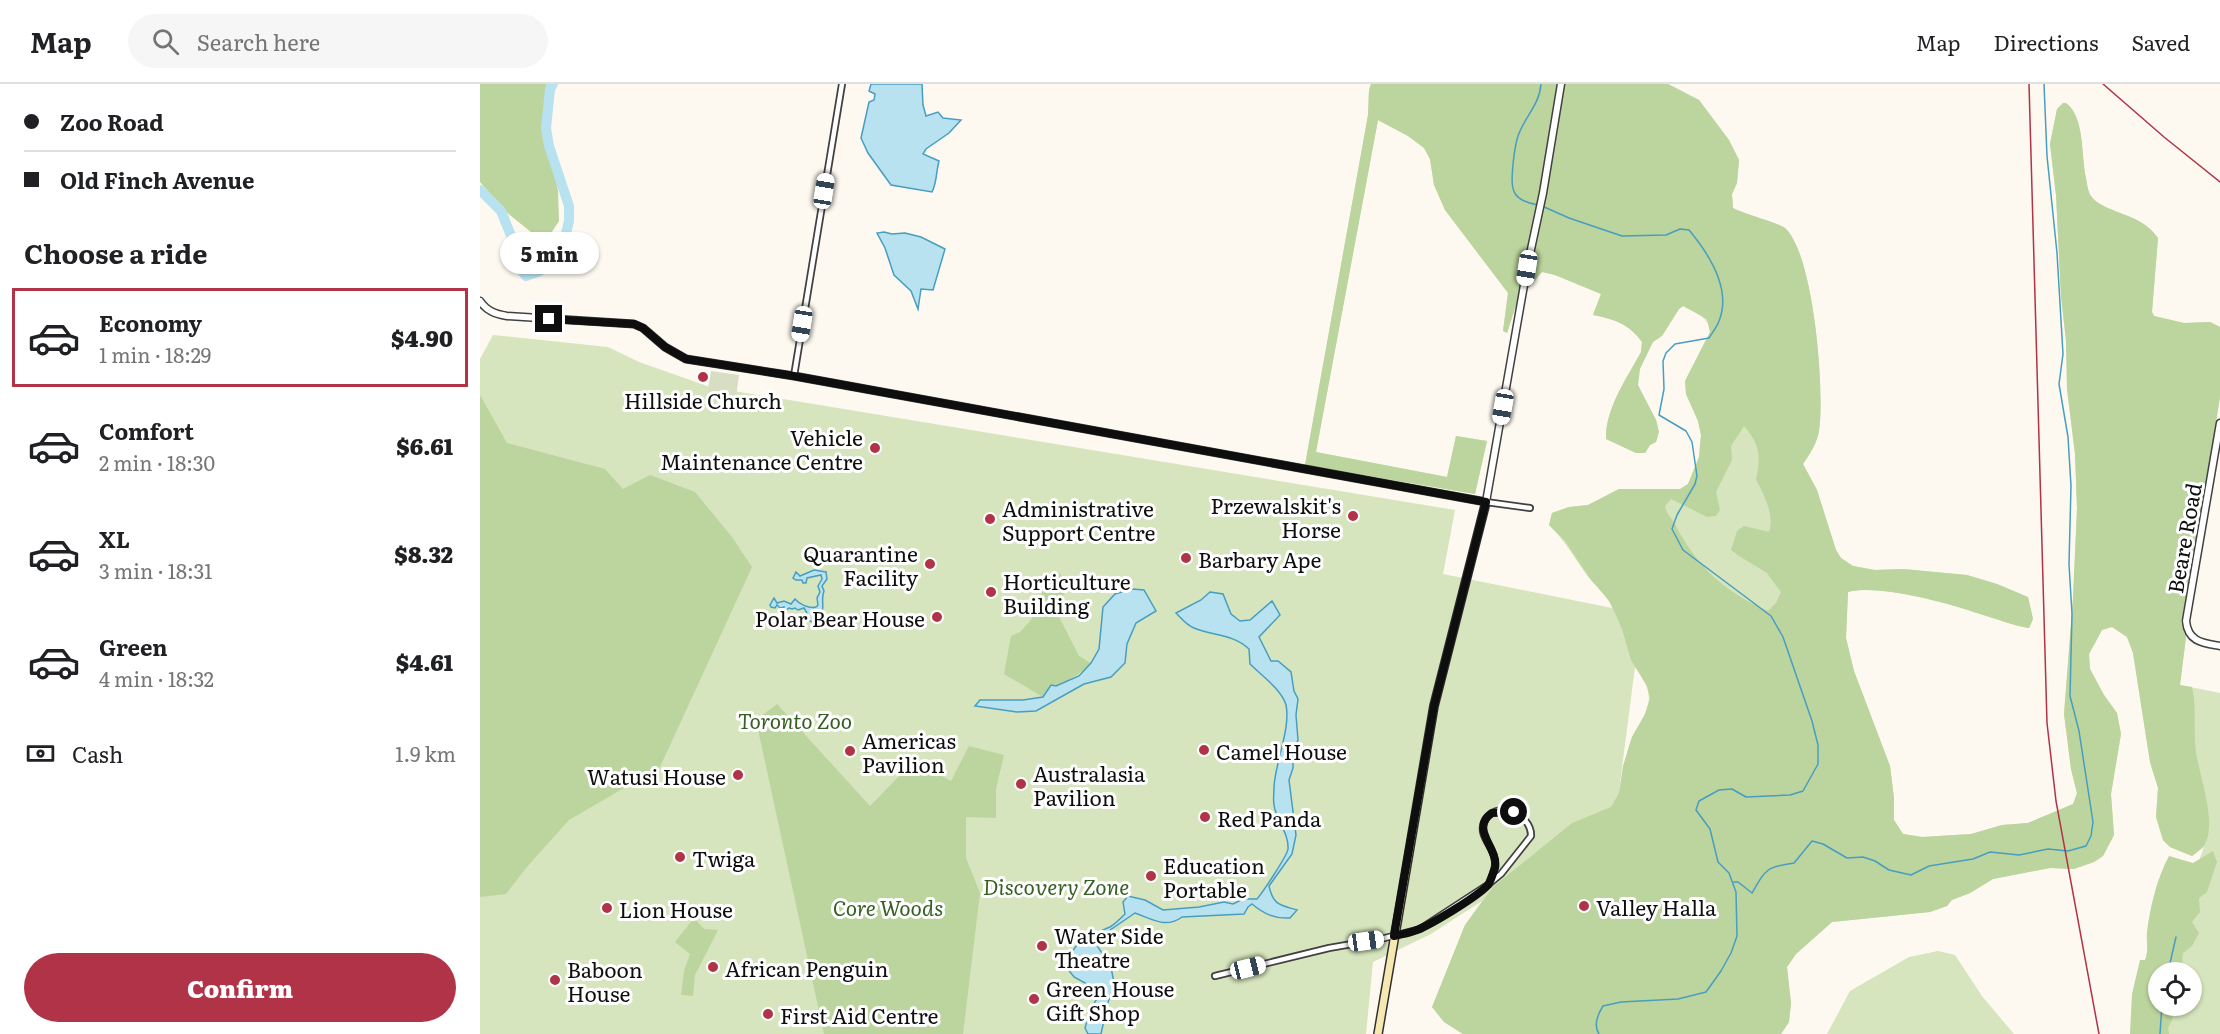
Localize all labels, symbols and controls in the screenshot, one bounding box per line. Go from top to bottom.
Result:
search box [128,14,548,68]
text: Map [30,20,92,62]
icon: search [149,25,182,58]
text: Search here [197,25,320,58]
text: Map [1916,26,1961,57]
text: Directions [1994,26,2099,57]
text: Saved [2132,26,2190,57]
text: Zoo Road [60,105,164,138]
text: Old Finch Avenue [60,163,254,196]
car [812,172,836,210]
text: Choose a ride [24,232,207,272]
callout: 5 min [500,232,598,274]
text: 5 min [521,238,578,268]
car [1515,249,1539,287]
route end [535,305,562,332]
car [790,305,814,343]
text: Economy [99,306,202,339]
icon: car [27,311,81,365]
text: $4.90 [391,321,453,354]
text: 1 min · 18:29 [99,339,211,369]
marker: Hillside Church [696,370,710,384]
place label: Hillside Church [624,384,782,415]
car [1491,388,1515,426]
text: Comfort [99,414,194,447]
icon: car [27,419,81,473]
place label: Vehicle Maintenance Centre [660,421,863,476]
text: $6.61 [396,429,453,462]
marker: Vehicle Maintenance Centre [868,441,882,455]
text: 2 min · 18:30 [99,447,215,477]
street label: Beare Road [2158,480,2208,596]
place label: Przewalskit's Horse [1210,489,1341,544]
place label: Administrative Support Centre [1002,492,1155,547]
marker: Przewalskit's Horse [1346,509,1360,523]
marker: Administrative Support Centre [983,512,997,526]
text: XL [99,522,130,555]
icon: car [27,527,81,581]
text: $8.32 [394,537,453,570]
place label: Quarantine Facility [803,537,919,592]
place label: Barbary Ape [1198,543,1322,574]
marker: Barbary Ape [1179,551,1193,565]
text: 3 min · 18:31 [99,555,212,585]
marker: Quarantine Facility [923,557,937,571]
place label: Horticulture Building [1003,565,1131,620]
marker: Horticulture Building [984,585,998,599]
place label: Polar Bear House [755,602,925,633]
marker: Polar Bear House [930,610,944,624]
text: Green [99,630,168,663]
icon: car [27,635,81,689]
text: $4.61 [396,645,453,678]
text: 4 min · 18:32 [99,663,214,693]
park label: Toronto Zoo [738,704,852,735]
place label: Americas Pavilion [862,724,956,779]
place label: Camel House [1216,735,1347,766]
icon: cash [24,737,57,770]
text: Cash [72,737,123,770]
text: 1.9 km [395,738,456,768]
marker: Camel House [1197,743,1211,757]
marker: Americas Pavilion [843,744,857,758]
place label: Australasia Pavilion [1033,757,1146,812]
place label: Watusi House [587,760,726,791]
marker: Watusi House [731,768,745,782]
marker: Australasia Pavilion [1014,777,1028,791]
route start [1500,798,1527,825]
place label: Red Panda [1217,802,1322,833]
marker: Red Panda [1198,810,1212,824]
place label: Twiga [692,842,756,873]
place label: Education Portable [1163,849,1265,904]
marker: Twiga [673,850,687,864]
marker: Education Portable [1144,869,1158,883]
park label: Discovery Zone [983,870,1129,901]
park label: Core Woods [833,891,943,922]
place label: Valley Halla [1596,891,1717,922]
place label: Lion House [619,893,733,924]
marker: Valley Halla [1577,899,1591,913]
marker: Lion House [600,901,614,915]
place label: Water Side Theatre [1054,919,1164,974]
car [1347,930,1385,952]
marker: Water Side Theatre [1035,939,1049,953]
place label: African Penguin [725,952,888,983]
button: Confirm [24,953,456,1022]
place label: Baboon House [567,953,643,1008]
car [1228,955,1268,981]
marker: African Penguin [706,960,720,974]
map controls [2148,962,2202,1016]
button: locate [2148,962,2202,1016]
place label: Green House Gift Shop [1046,972,1175,1027]
marker: Baboon House [548,973,562,987]
marker: Green House Gift Shop [1027,992,1041,1006]
place label: First Aid Centre [780,999,939,1030]
marker: First Aid Centre [761,1007,775,1021]

